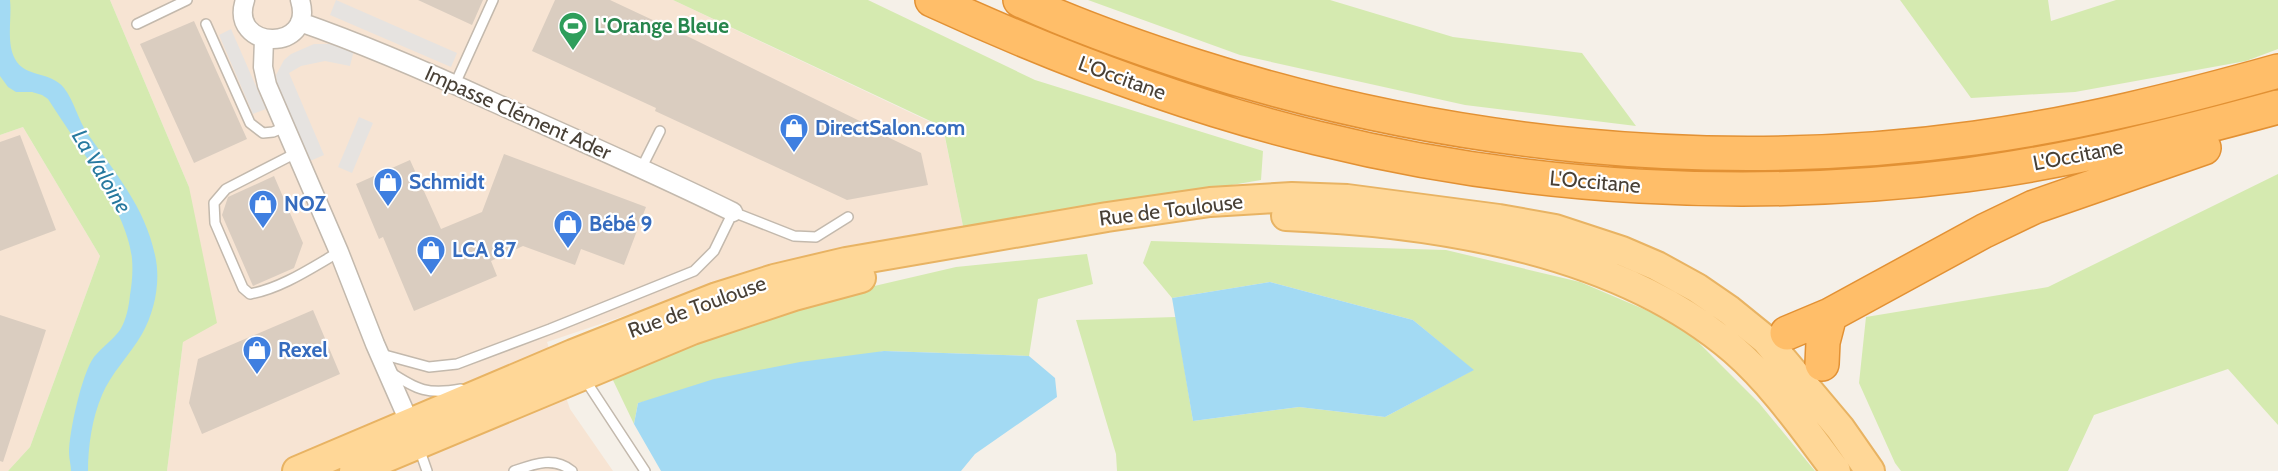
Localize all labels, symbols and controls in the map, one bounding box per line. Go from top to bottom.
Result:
sports icon: L'Orange Bleue [557,10,589,52]
place label: L'Orange Bleue [594,13,729,38]
street label: L'Occitane [1075,50,1170,105]
street label: Impasse Clément Ader [421,60,615,165]
shop icon: DirectSalon.com [778,112,810,154]
place label: DirectSalon.com [815,115,965,140]
water label: La Valoine [66,124,137,218]
street label: L'Occitane [2031,133,2125,175]
street label: L'Occitane [1548,165,1642,198]
shop icon: Schmidt [372,166,404,208]
place label: Schmidt [409,169,485,194]
shop icon: NOZ [247,188,279,230]
street label: Rue de Toulouse [1097,188,1245,231]
place label: NOZ [284,191,327,216]
shop icon: Bébé 9 [552,208,584,250]
place label: Bébé 9 [589,211,652,236]
shop icon: LCA 87 [415,234,447,276]
place label: LCA 87 [452,237,517,262]
street label: Rue de Toulouse [624,270,769,343]
shop icon: Rexel [241,334,273,376]
place label: Rexel [278,337,328,362]

